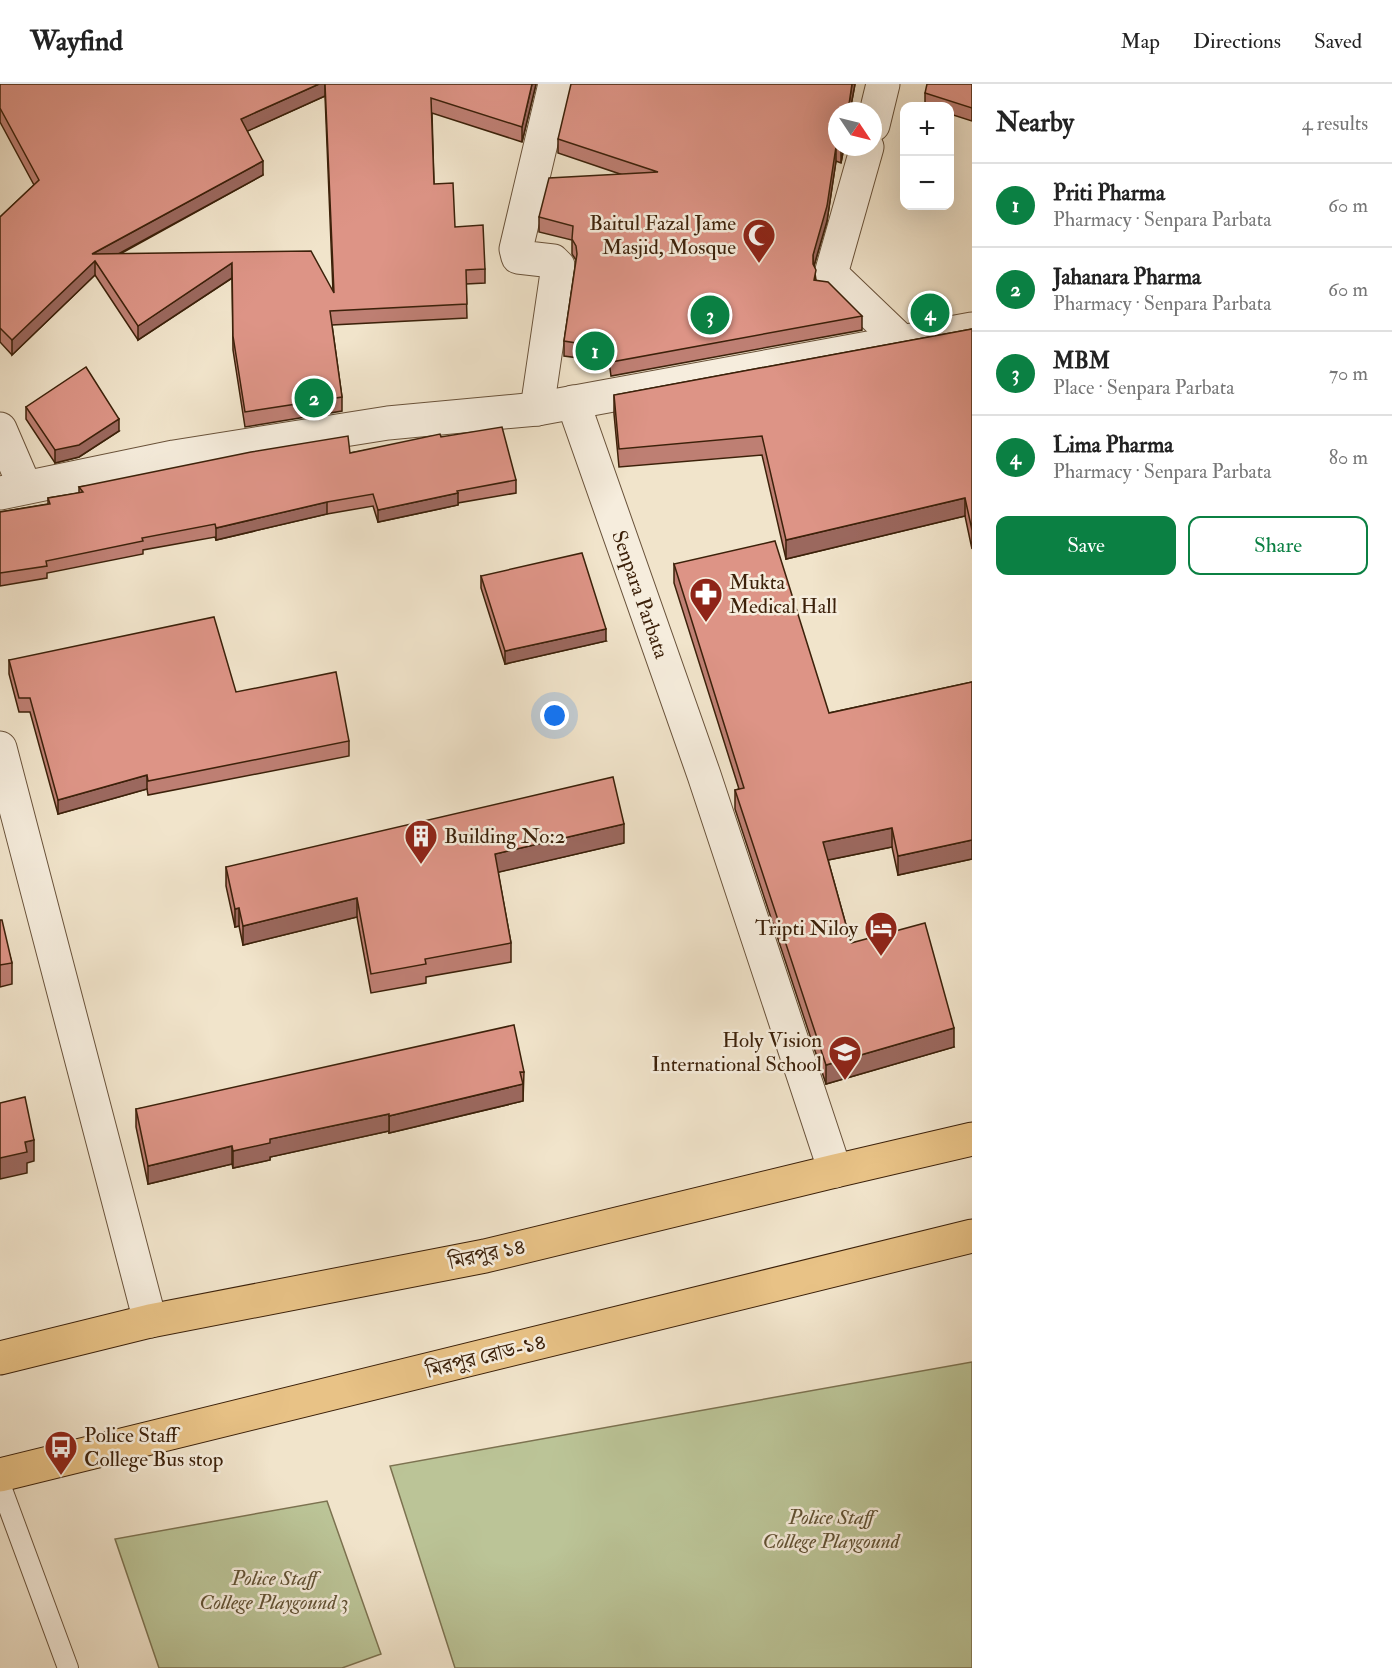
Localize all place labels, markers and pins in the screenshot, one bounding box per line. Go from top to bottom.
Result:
place label: Baitul Fazal Jame Masjid, Mosque [589,210,736,261]
mosque icon: Baitul Fazal Jame Masjid, Mosque [741,217,777,264]
pin: 4 [910,290,950,336]
pin: 3 [690,292,730,338]
pin: 1 [576,328,614,374]
pin: 2 [294,376,334,420]
place label: Mukta Medical Hall [729,569,838,620]
pharmacy icon: Mukta Medical Hall [688,576,724,623]
building icon: Building No:2 [403,818,439,865]
place label: Building No:2 [444,823,565,850]
hotel icon: Tripti Niloy [863,910,899,957]
place label: Tripti Niloy [755,915,859,942]
place label: Holy Vision International School [652,1027,823,1078]
school or university icon: Holy Vision International School [827,1034,863,1081]
place label: Police Staff College Bus stop [84,1422,223,1473]
bus stop icon: Police Staff College Bus stop [43,1429,79,1476]

